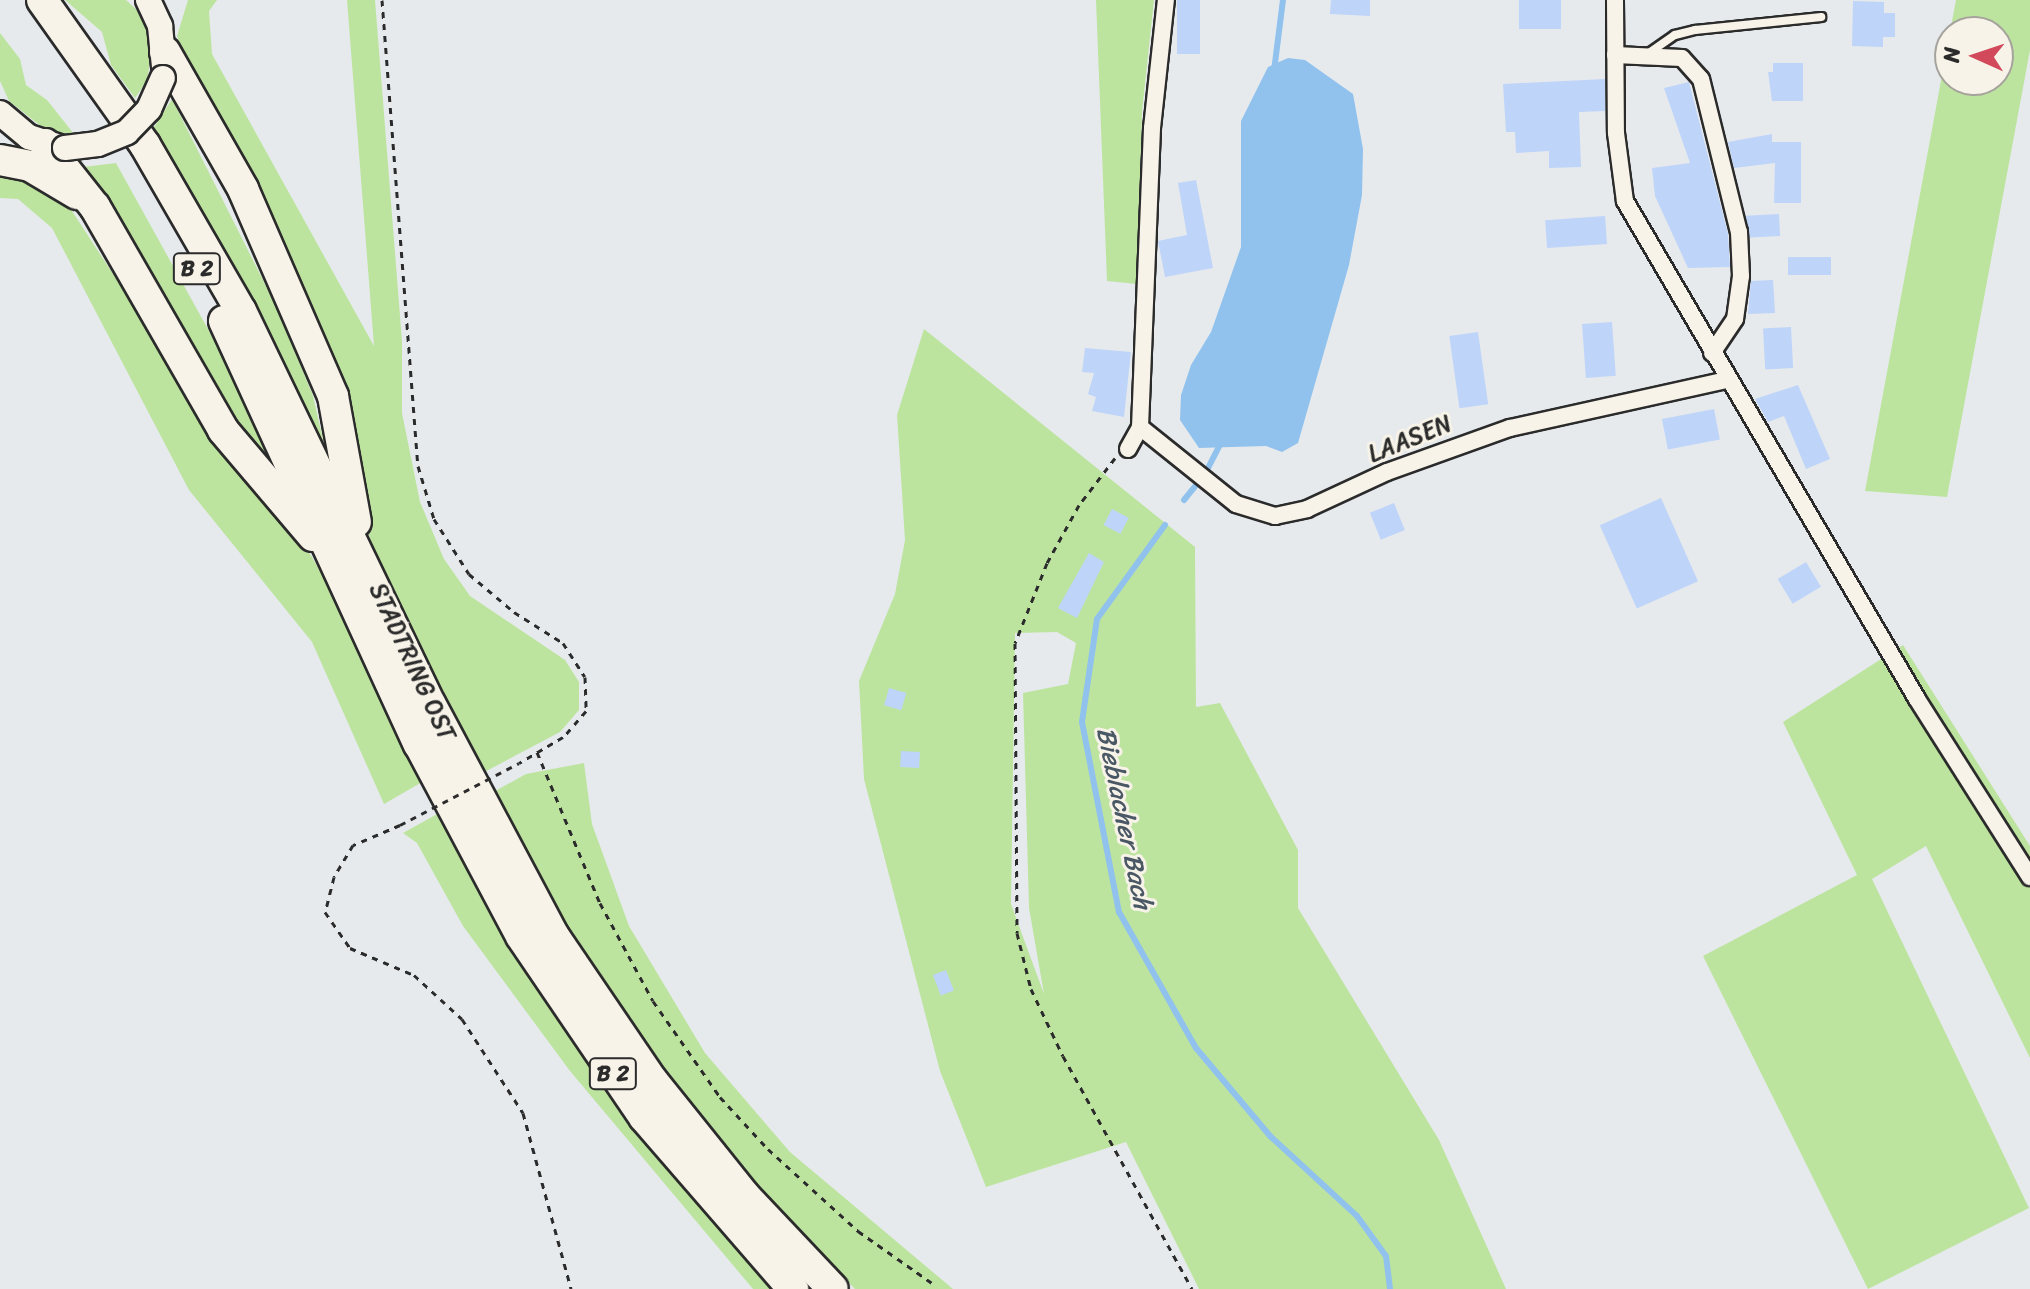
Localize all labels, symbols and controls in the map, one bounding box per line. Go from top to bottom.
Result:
north arrow [1934,16,2014,96]
text: N [1932,46,1971,63]
road number: B 2 [171,251,223,287]
street label: LAASEN [1364,409,1456,469]
street label: STADTRING OST [363,578,461,746]
water label: Bieblacher Bach [1089,724,1159,912]
road number: B 2 [587,1056,639,1092]

